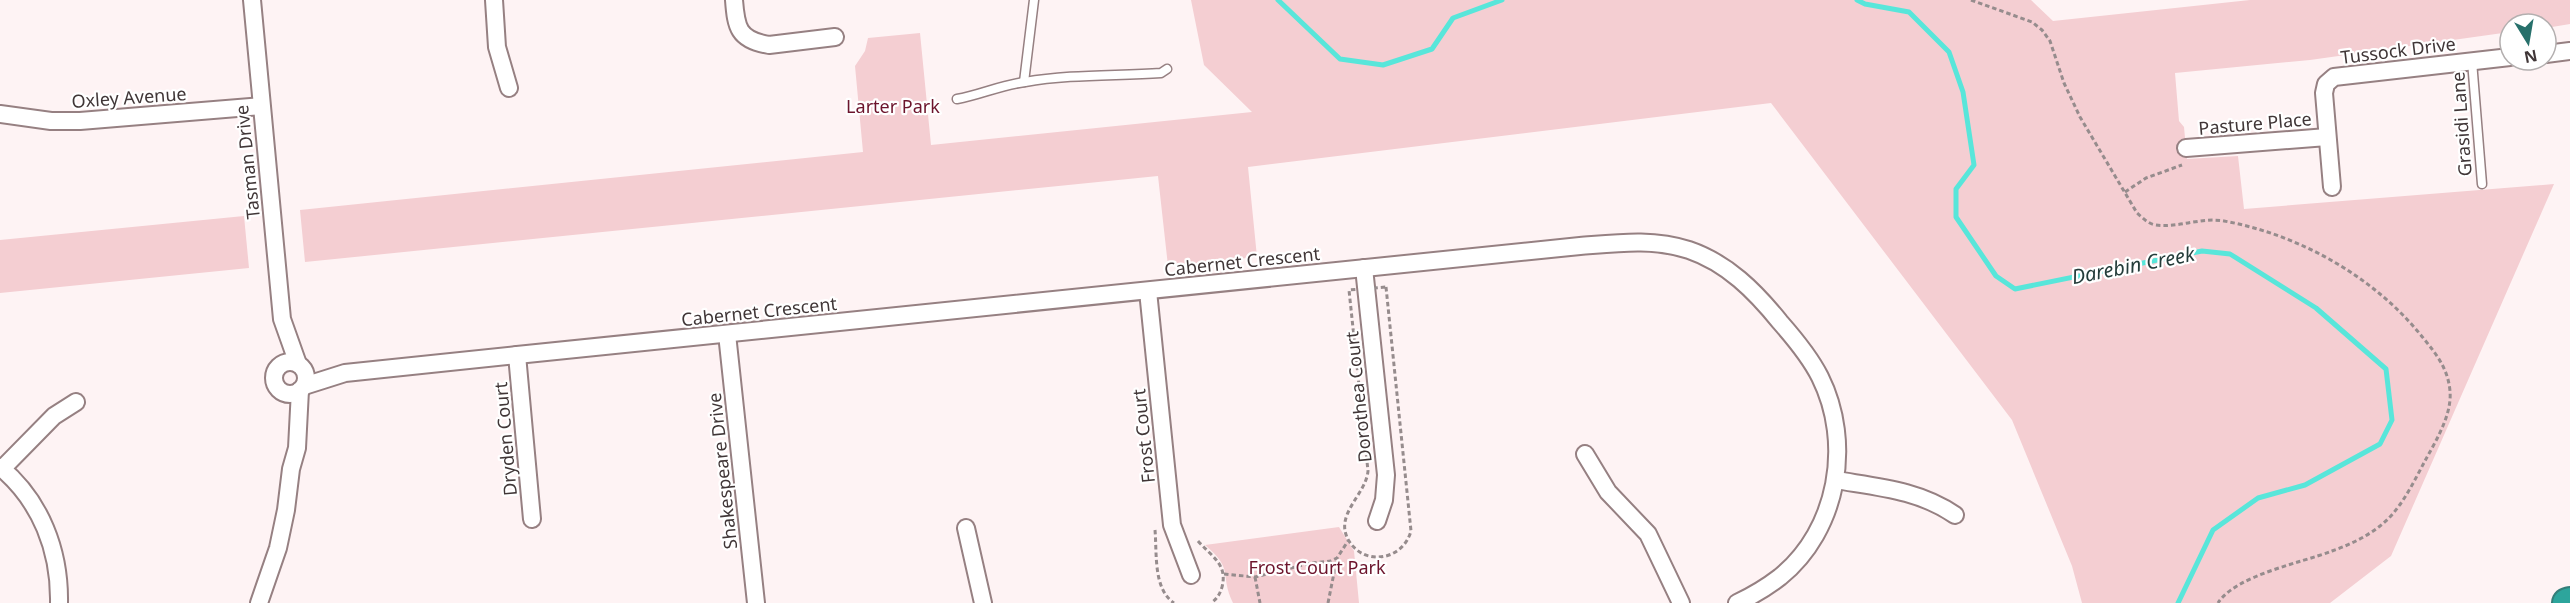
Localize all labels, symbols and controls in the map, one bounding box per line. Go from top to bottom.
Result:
north arrow [2498,12,2558,72]
street label: Tussock Drive [2339,31,2457,69]
text: N [2522,45,2539,69]
street label: Grasidi Lane [2445,71,2477,177]
street label: Oxley Avenue [71,81,187,113]
park label: Larter Park [846,94,940,118]
street label: Tasman Drive [229,104,265,220]
street label: Pasture Place [2197,106,2313,140]
water label: Darebin Creek [2069,240,2198,290]
street label: Cabernet Crescent [1163,241,1321,281]
street label: Cabernet Crescent [680,291,838,331]
street label: Dorothea Court [1339,330,1377,464]
street label: Dryden Court [488,381,522,497]
street label: Frost Court [1126,387,1160,484]
street label: Shakespeare Drive [702,392,742,550]
park label: Frost Court Park [1248,555,1386,579]

